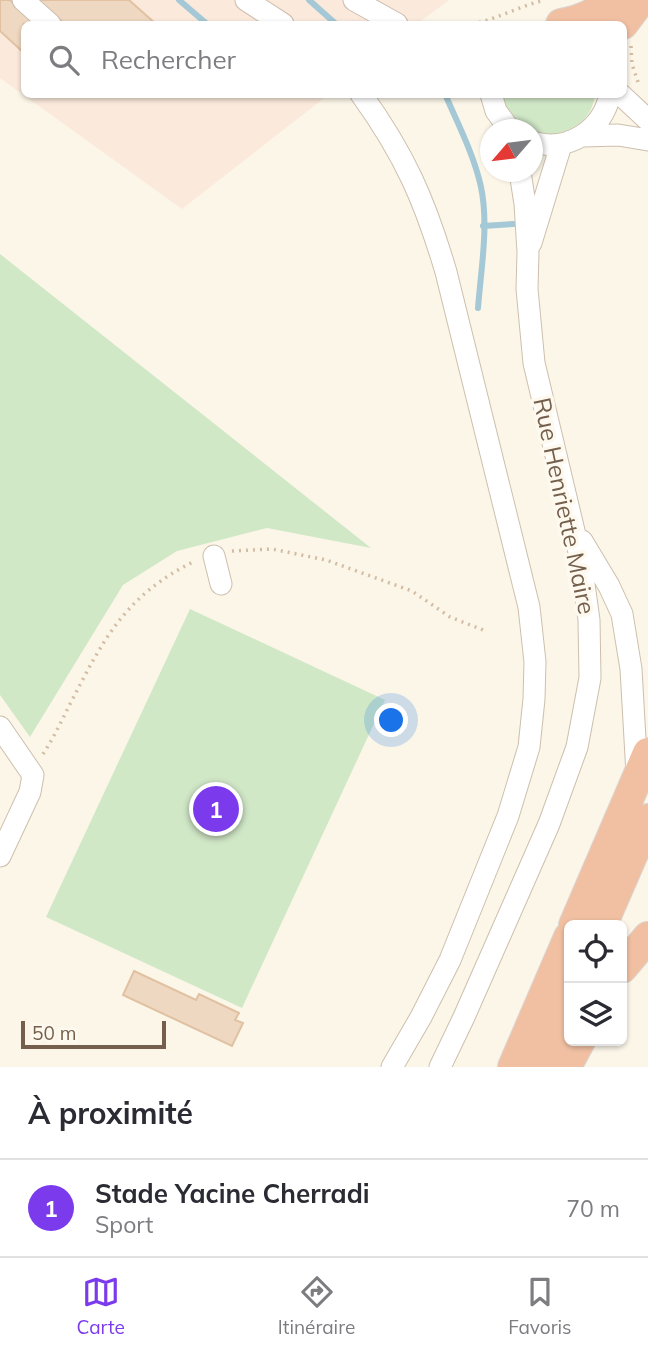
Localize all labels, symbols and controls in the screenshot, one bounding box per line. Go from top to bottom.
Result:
search box [21,21,627,98]
icon: search [45,41,83,79]
text: Rechercher [101,43,236,76]
north arrow [480,119,543,182]
street label: Rue Henriette Maire [527,395,603,617]
your location [374,703,408,737]
pin: 1 [193,783,239,835]
map controls [564,920,627,1046]
button: locate [564,920,627,983]
button: layers [564,983,627,1046]
scale bar [21,1018,166,1050]
text: 50 m [32,1021,76,1045]
text: À proximité [28,1094,193,1132]
text: Stade Yacine Cherradi [95,1177,370,1210]
text: 1 [44,1194,58,1223]
text: 70 m [566,1194,620,1223]
text: Sport [95,1210,153,1239]
tab: Carte [76,1273,125,1339]
tab: Itinéraire [278,1273,355,1339]
tab: Favoris [508,1273,571,1339]

